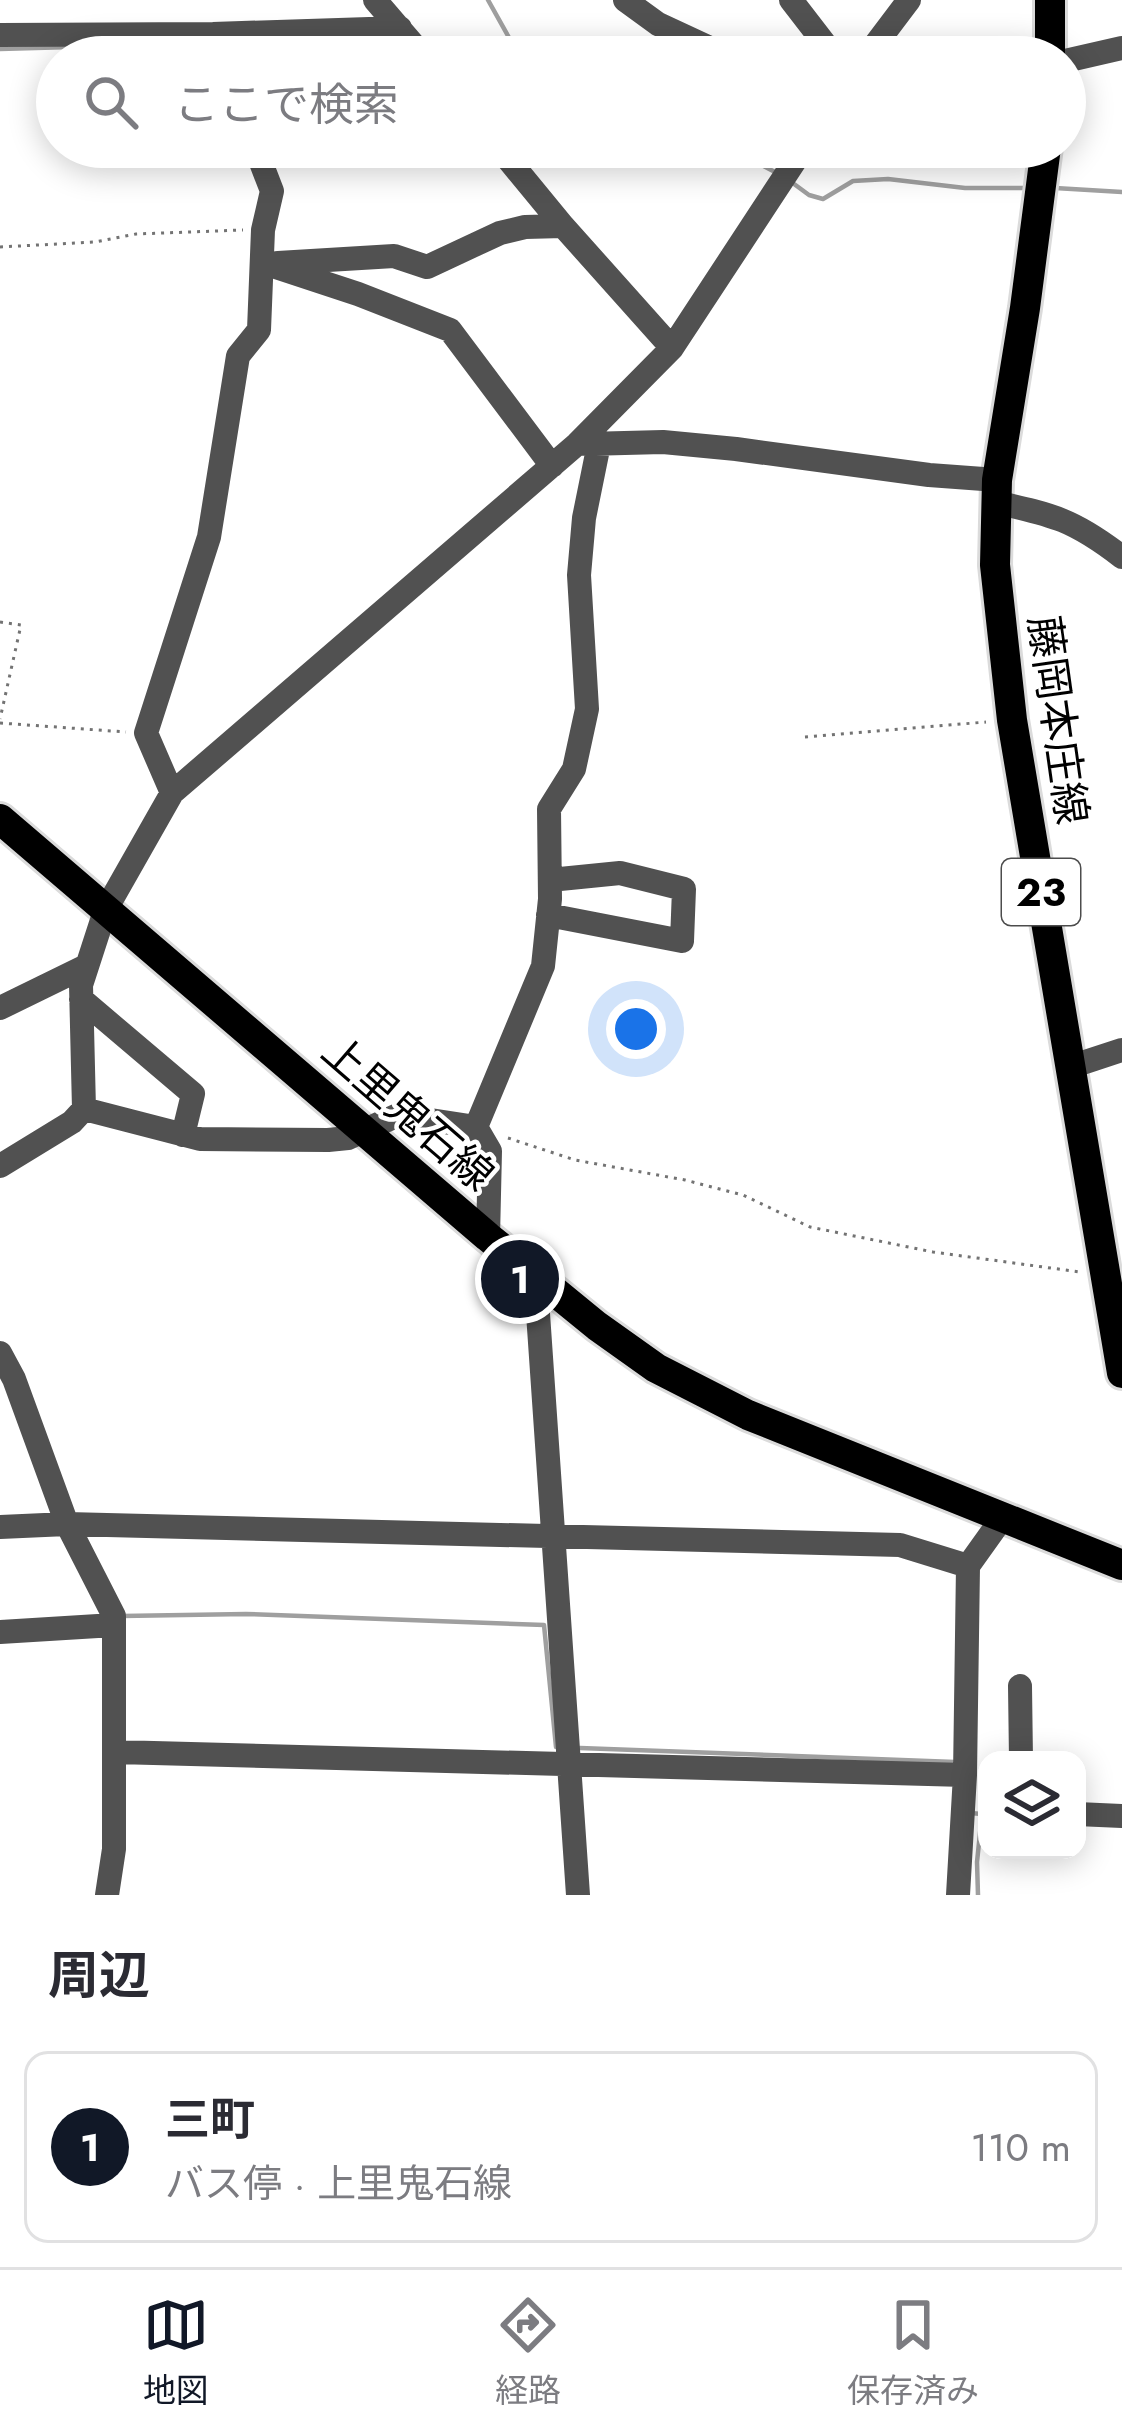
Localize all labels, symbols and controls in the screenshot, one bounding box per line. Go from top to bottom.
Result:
search box [36,36,1086,168]
icon: search [78,69,144,135]
text: ここで検索 [174,72,399,137]
street label: 藤岡本庄線 [1013,612,1103,828]
road number: 23 [1002,859,1080,925]
your location [606,999,666,1059]
street label: 上里鬼石線 [309,1021,507,1205]
pin: 1 [481,1234,559,1324]
map controls [978,1751,1086,1859]
button: layers [978,1751,1086,1859]
text: 周辺 [48,1938,150,2012]
text: 三町 [165,2087,255,2152]
text: 1 [80,2119,100,2176]
text: 110 m [970,2119,1071,2176]
text: バス停 · 上里鬼石線 [165,2155,512,2212]
tab: 地図 [143,2292,209,2414]
tab: 経路 [495,2292,561,2414]
tab: 保存済み [847,2292,979,2414]

